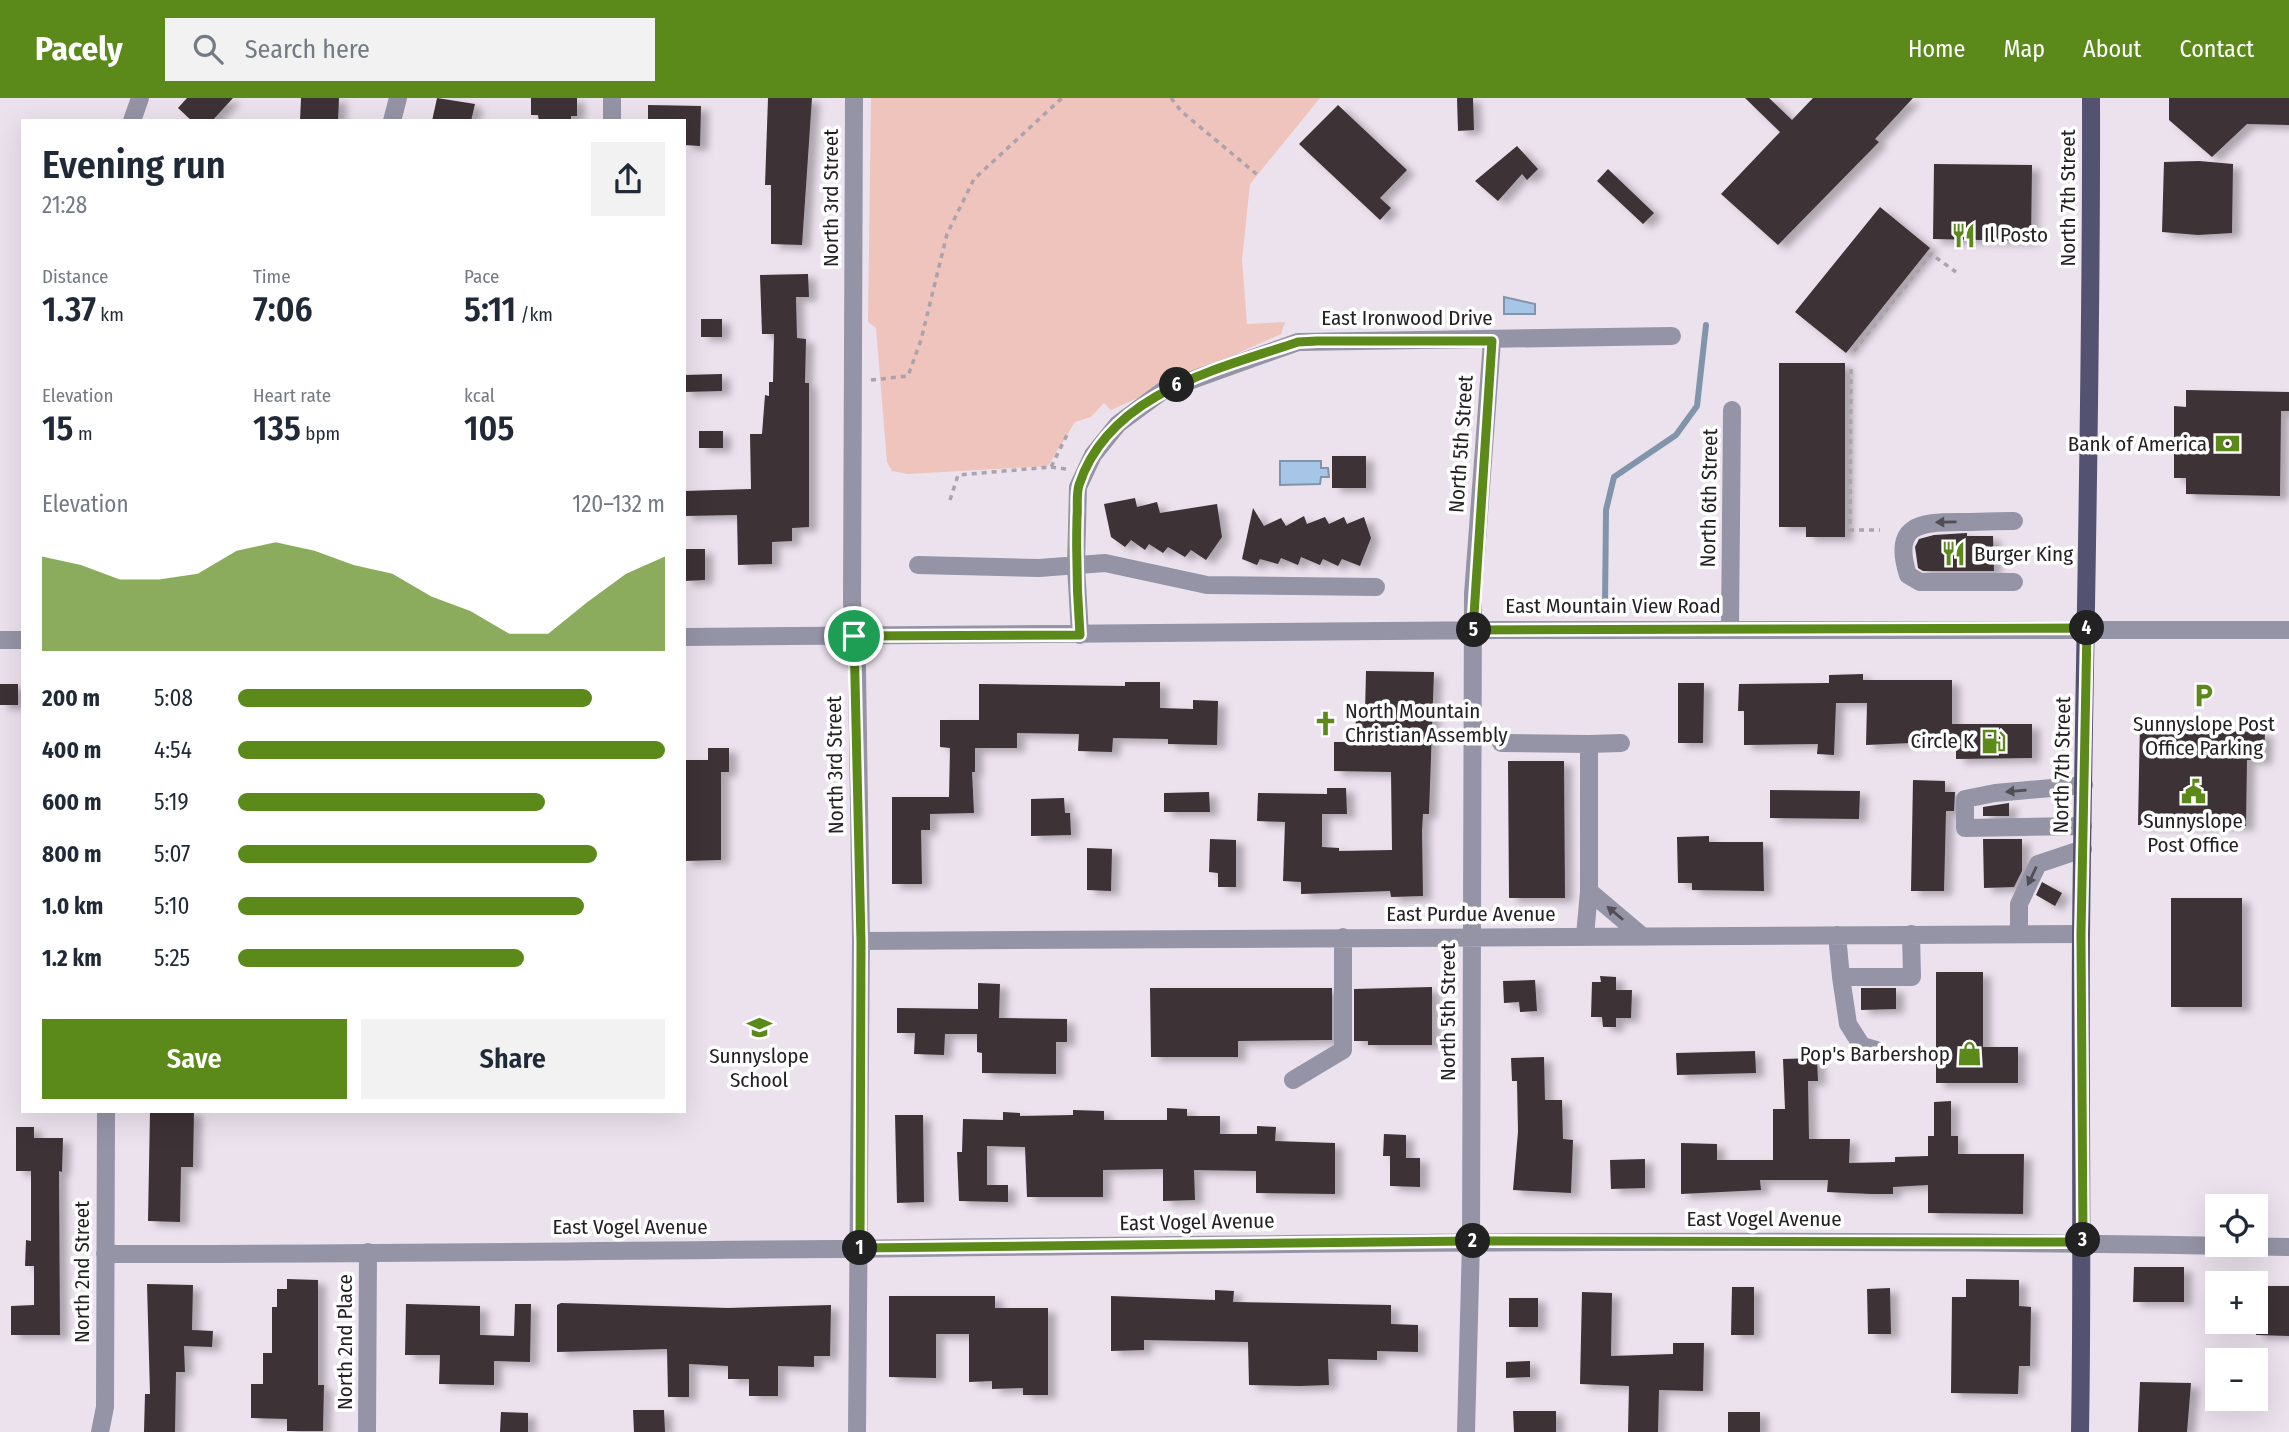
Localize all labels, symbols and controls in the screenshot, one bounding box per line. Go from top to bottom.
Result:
search box [165,18,655,81]
text: Pacely [35,29,123,69]
icon: search [189,30,227,68]
text: Search here [245,34,370,65]
text: Home [1908,35,1965,63]
text: Map [2003,35,2045,63]
text: About [2083,35,2141,63]
text: Contact [2179,35,2254,63]
street label: North 3rd Street [818,129,844,267]
street label: North 7th Street [2055,129,2081,267]
text: Evening run [42,142,226,188]
button: share [591,142,665,216]
text: 21:28 [42,191,87,219]
restaurant icon: Il Posto [1950,221,1978,249]
place label: Il Posto [1984,222,2048,248]
text: Distance [42,265,109,288]
text: Time [253,265,291,288]
text: Pace [464,265,499,288]
text: 1.37 [42,288,96,330]
text: 7:06 [253,288,313,330]
text: 5:11 [464,288,516,330]
text: km [96,303,124,326]
text: /km [516,303,553,326]
street label: East Ironwood Drive [1321,305,1493,331]
pin: 6 [1160,368,1194,402]
text: 6 [1172,373,1181,396]
street label: North 5th Street [1443,374,1479,514]
text: Elevation [42,384,114,407]
text: Heart rate [253,384,331,407]
text: kcal [464,384,495,407]
text: 15 [42,407,73,449]
text: 135 [253,407,301,449]
text: 105 [464,407,514,449]
text: m [73,422,93,445]
text: bpm [301,422,340,445]
street label: North 6th Street [1695,428,1723,568]
bank icon: Bank of America [2213,430,2241,458]
place label: Bank of America [2068,431,2207,457]
text: Elevation [42,490,129,518]
text: 120–132 m [572,490,665,518]
one-way arrow [1935,516,1957,528]
restaurant icon: Burger King [1940,540,1968,568]
place label: Burger King [1974,541,2073,567]
street label: East Mountain View Road [1505,593,1721,619]
pin [824,606,884,666]
pin: 4 [2070,610,2104,646]
pin: 5 [1456,612,1492,648]
text: 4 [2082,616,2091,639]
icon: arrive [835,617,873,655]
text: 5 [1469,618,1478,641]
parking icon: Sunnyslope Post Office Parking [2190,681,2218,709]
text: 200 m [42,684,100,712]
text: 5:08 [154,684,193,712]
street label: North 3rd Street [821,696,849,834]
street label: North 7th Street [2048,696,2076,834]
place label: North Mountain Christian Assembly [1345,698,1508,748]
church icon: North Mountain Christian Assembly [1311,709,1339,737]
place label: Sunnyslope Post Office Parking [2133,711,2275,761]
fuel station icon: Circle K [1980,727,2008,755]
place label: Circle K [1910,728,1975,754]
text: 400 m [42,736,101,764]
text: 4:54 [154,736,192,764]
public building icon: Sunnyslope Post Office [2179,778,2207,806]
one-way arrow [2005,786,2027,797]
text: 600 m [42,788,101,816]
text: 5:19 [154,788,189,816]
place label: Sunnyslope Post Office [2143,808,2243,858]
text: 800 m [42,840,102,868]
text: 5:07 [154,840,190,868]
one-way arrow [2026,866,2038,886]
text: 1.0 km [42,892,103,920]
text: 5:10 [154,892,189,920]
street label: East Purdue Avenue [1386,901,1556,927]
one-way arrow [1607,906,1624,921]
street label: North 5th Street [1435,943,1461,1081]
text: 1.2 km [42,944,102,972]
text: 5:25 [154,944,190,972]
school or university icon: Sunnyslope School [745,1013,773,1041]
button: Save [42,1019,347,1099]
button: Share [361,1019,665,1099]
shop icon: Pop's Barbershop [1956,1040,1984,1068]
place label: Pop's Barbershop [1800,1041,1950,1067]
place label: Sunnyslope School [709,1043,809,1093]
map controls [2205,1194,2268,1411]
button: locate [2205,1194,2268,1257]
street label: North 2nd Street [69,1201,95,1343]
street label: East Vogel Avenue [1686,1206,1842,1232]
street label: East Vogel Avenue [1119,1208,1275,1236]
street label: East Vogel Avenue [552,1214,708,1240]
pin: 3 [2066,1222,2100,1258]
pin: 2 [1456,1224,1490,1258]
text: 3 [2078,1228,2087,1251]
text: 2 [1468,1229,1477,1252]
pin: 1 [842,1230,878,1266]
text: 1 [855,1236,864,1259]
button: + [2205,1271,2268,1334]
street label: North 2nd Place [332,1274,358,1410]
button: − [2205,1348,2268,1411]

